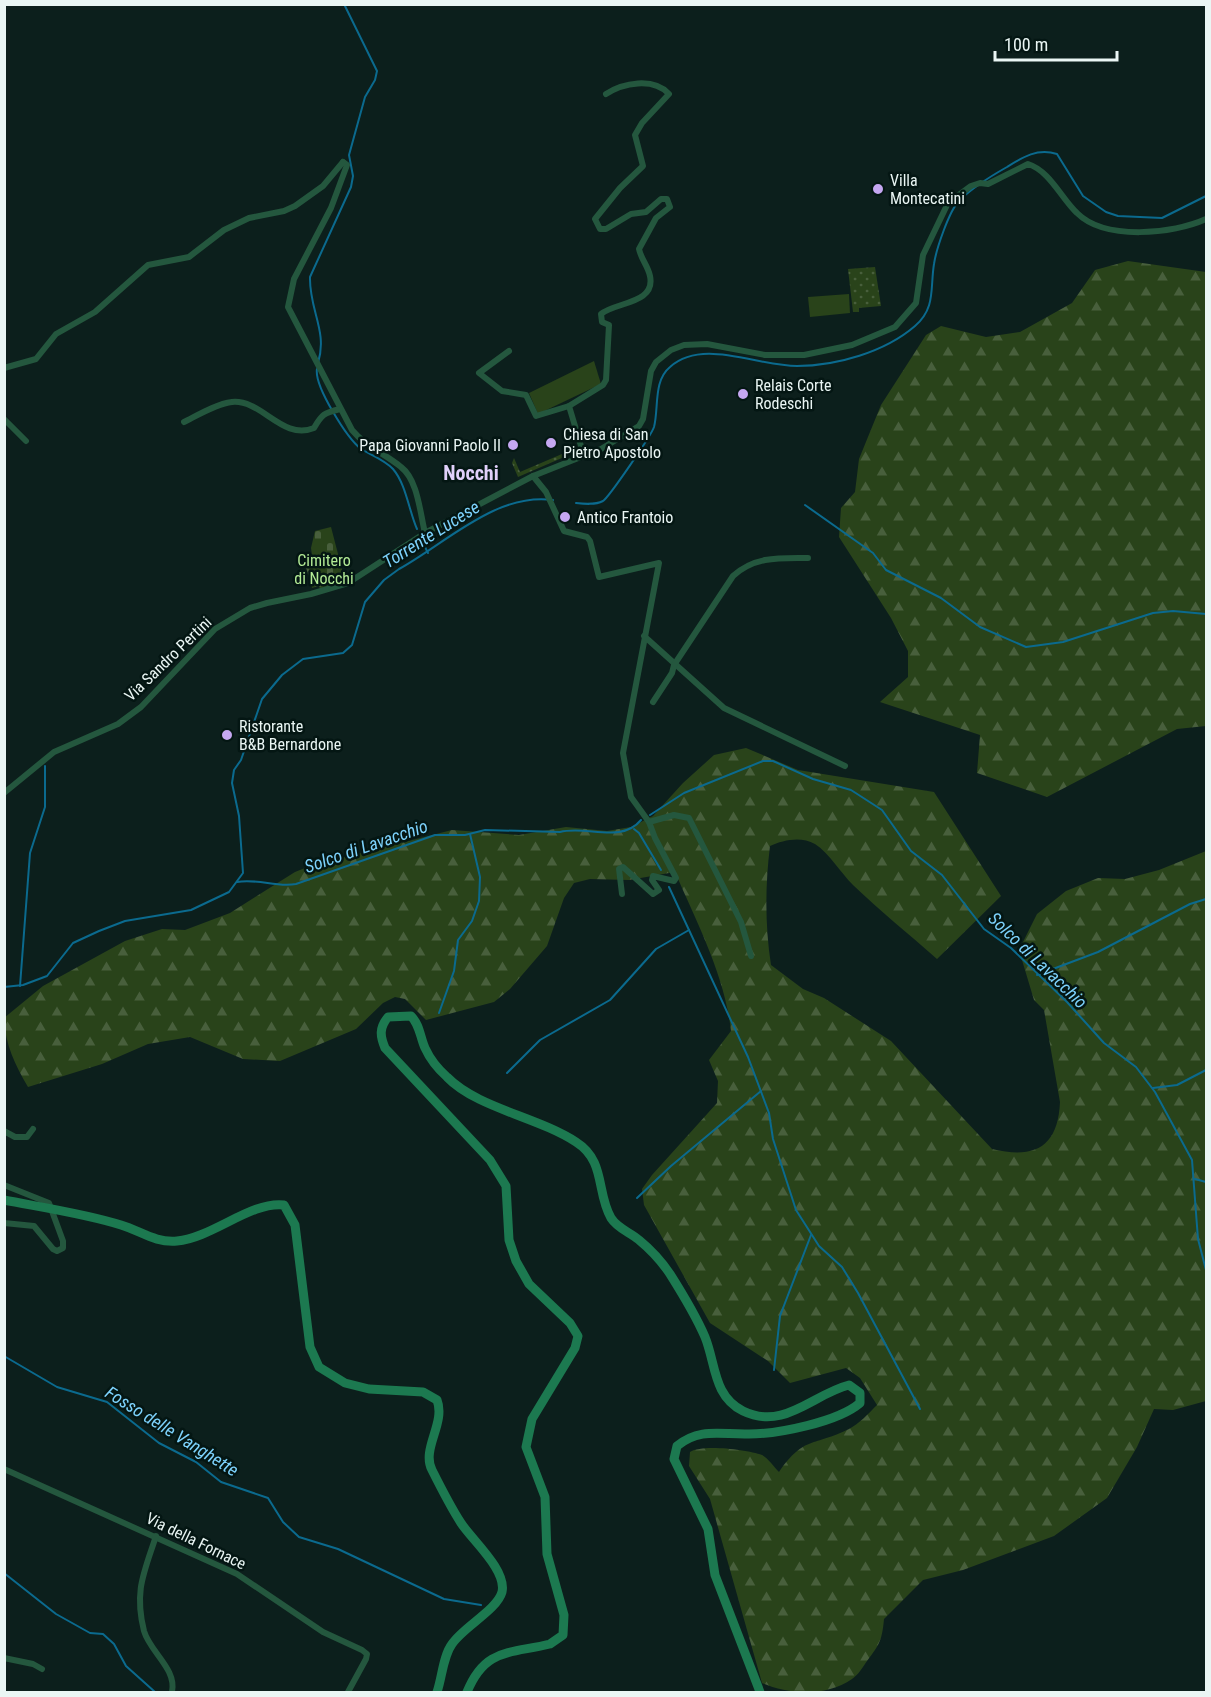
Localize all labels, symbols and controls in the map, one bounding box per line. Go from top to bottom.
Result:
scale bar [995,24,1116,62]
text: 100 m [1004,34,1048,55]
place label: Villa Montecatini [890,171,965,208]
marker: Villa Montecatini [871,182,885,196]
place label: Relais Corte Rodeschi [755,376,832,413]
marker: Relais Corte Rodeschi [736,387,750,401]
place label: Chiesa di San Pietro Apostolo [563,425,661,462]
place label: Papa Giovanni Paolo II [359,436,501,455]
marker: Chiesa di San Pietro Apostolo [544,436,558,450]
marker: Papa Giovanni Paolo II [506,438,520,452]
district label: Nocchi [443,461,499,485]
water label: Torrente Lucese [379,496,483,572]
place label: Antico Frantoio [577,508,673,527]
marker: Antico Frantoio [558,510,572,524]
park label: Cimitero di Nocchi [294,551,354,588]
street label: Via Sandro Pertini [121,613,215,705]
place label: Ristorante B&B Bernardone [239,717,341,754]
marker: Ristorante B&B Bernardone [220,728,234,742]
water label: Solco di Lavacchio [302,815,430,877]
water label: Solco di Lavacchio [984,908,1092,1012]
water label: Fosso delle Vanghette [102,1382,242,1480]
street label: Via della Fornace [143,1509,249,1573]

